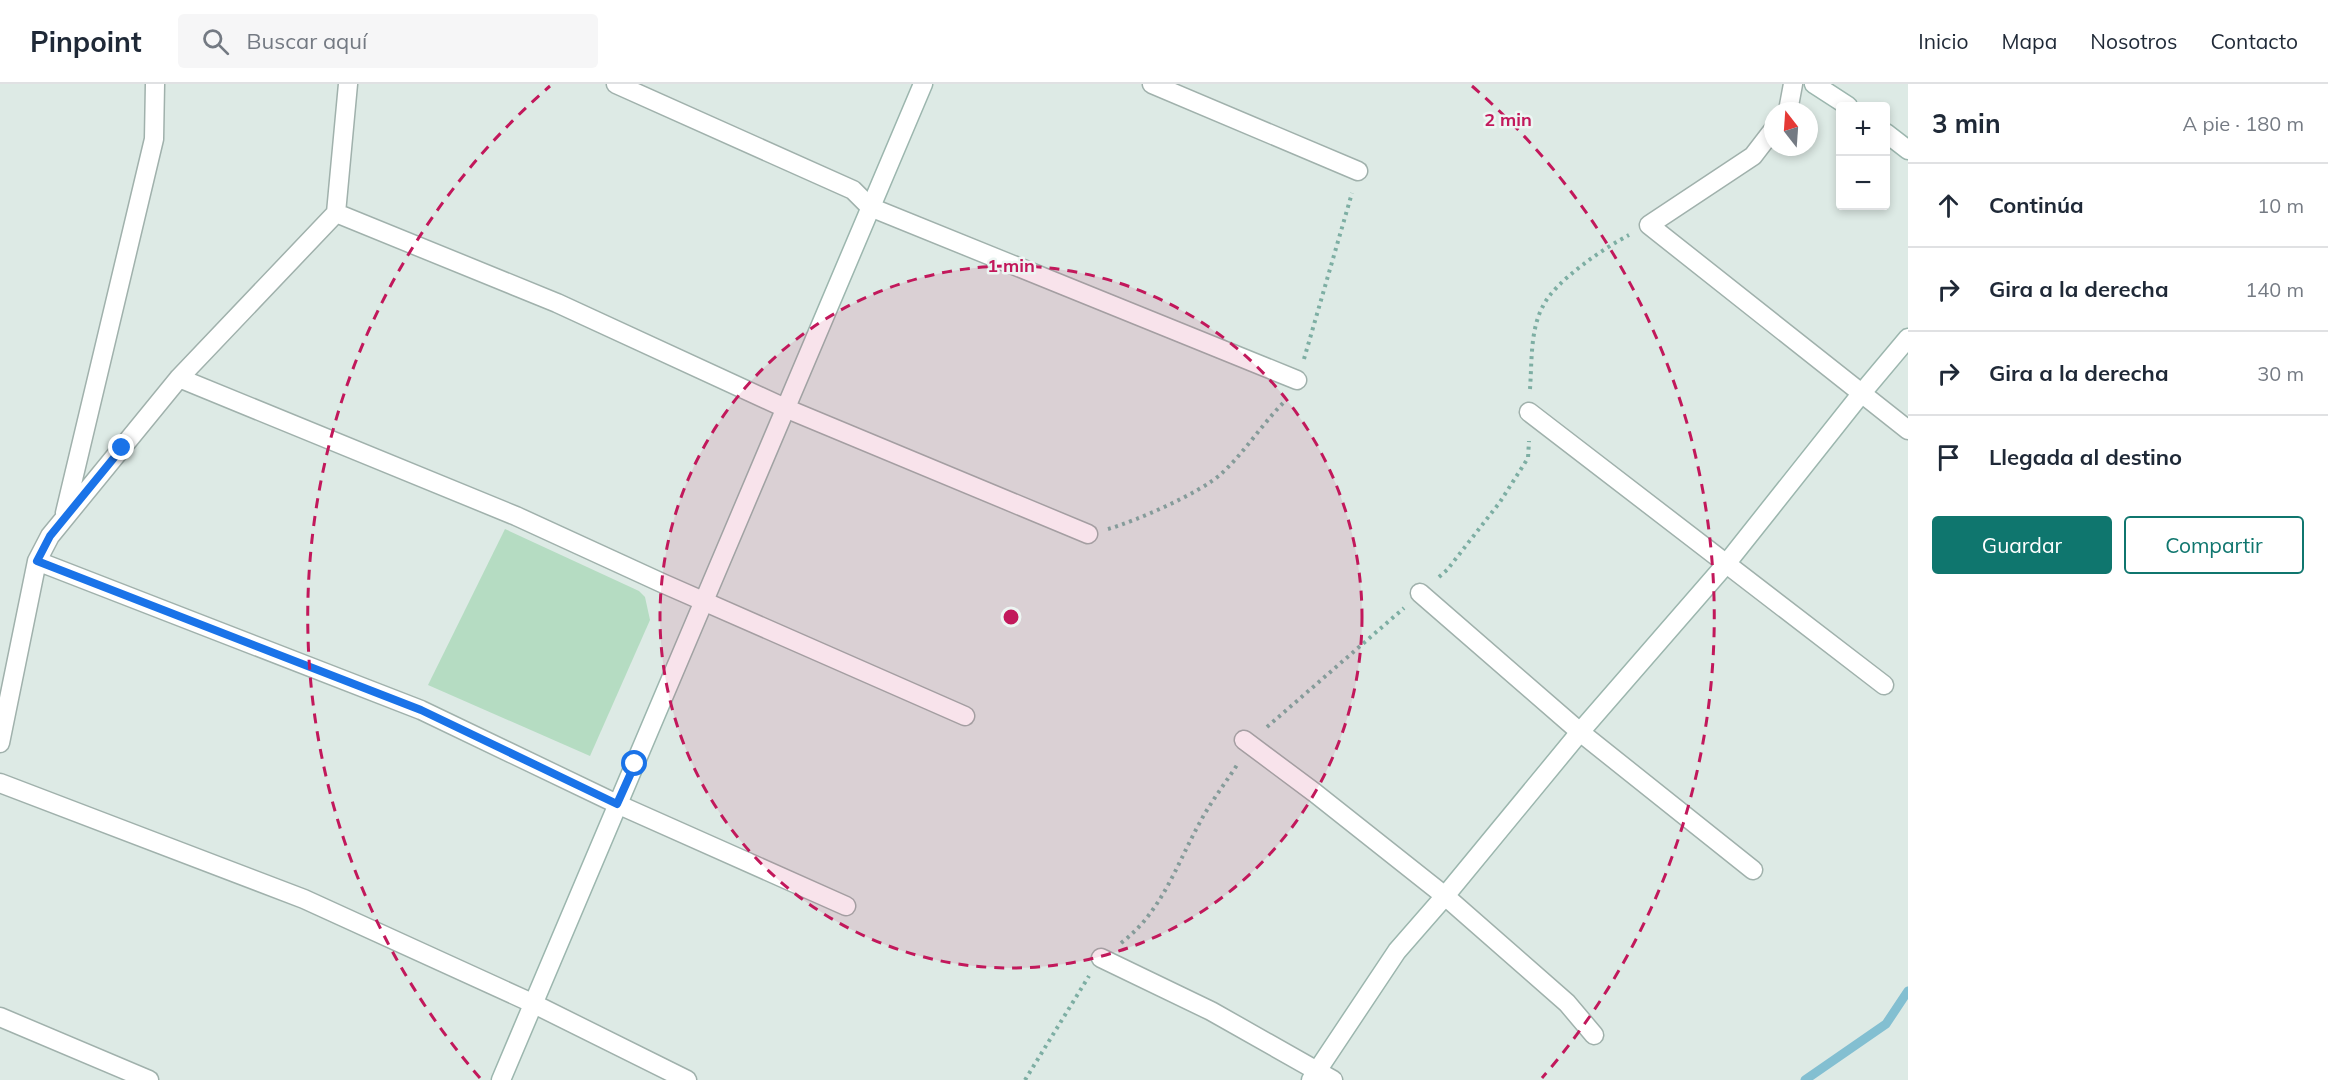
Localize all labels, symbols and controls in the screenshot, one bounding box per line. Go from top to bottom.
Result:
search box [178,14,598,68]
text: Pinpoint [30,24,142,59]
icon: search [199,25,232,58]
text: Buscar aquí [247,27,367,55]
text: Inicio [1918,28,1968,54]
text: Mapa [2001,28,2057,54]
text: Nosotros [2090,28,2177,54]
text: Contacto [2210,28,2298,54]
north arrow [1764,102,1818,156]
map controls [1836,102,1890,210]
button: + [1836,102,1890,156]
text: 3 min [1932,107,2001,140]
text: 2 min [1484,108,1532,131]
text: A pie · 180 m [2183,111,2304,136]
button: − [1836,156,1890,210]
icon: ahead [1932,189,1965,222]
text: Continúa [1989,191,2084,219]
text: 10 m [2257,193,2304,218]
text: 1 min [987,254,1035,277]
icon: right [1932,273,1965,306]
text: Gira a la derecha [1989,275,2169,303]
text: 140 m [2245,277,2304,302]
icon: right [1932,357,1965,390]
text: Gira a la derecha [1989,359,2169,387]
text: 30 m [2257,361,2304,386]
route end [108,434,134,460]
icon: arrive [1932,441,1965,474]
text: Llegada al destino [1989,443,2182,471]
button: Guardar [1932,516,2112,574]
button: Compartir [2124,516,2304,574]
centre of rings [1001,607,1021,627]
route start [621,750,647,776]

